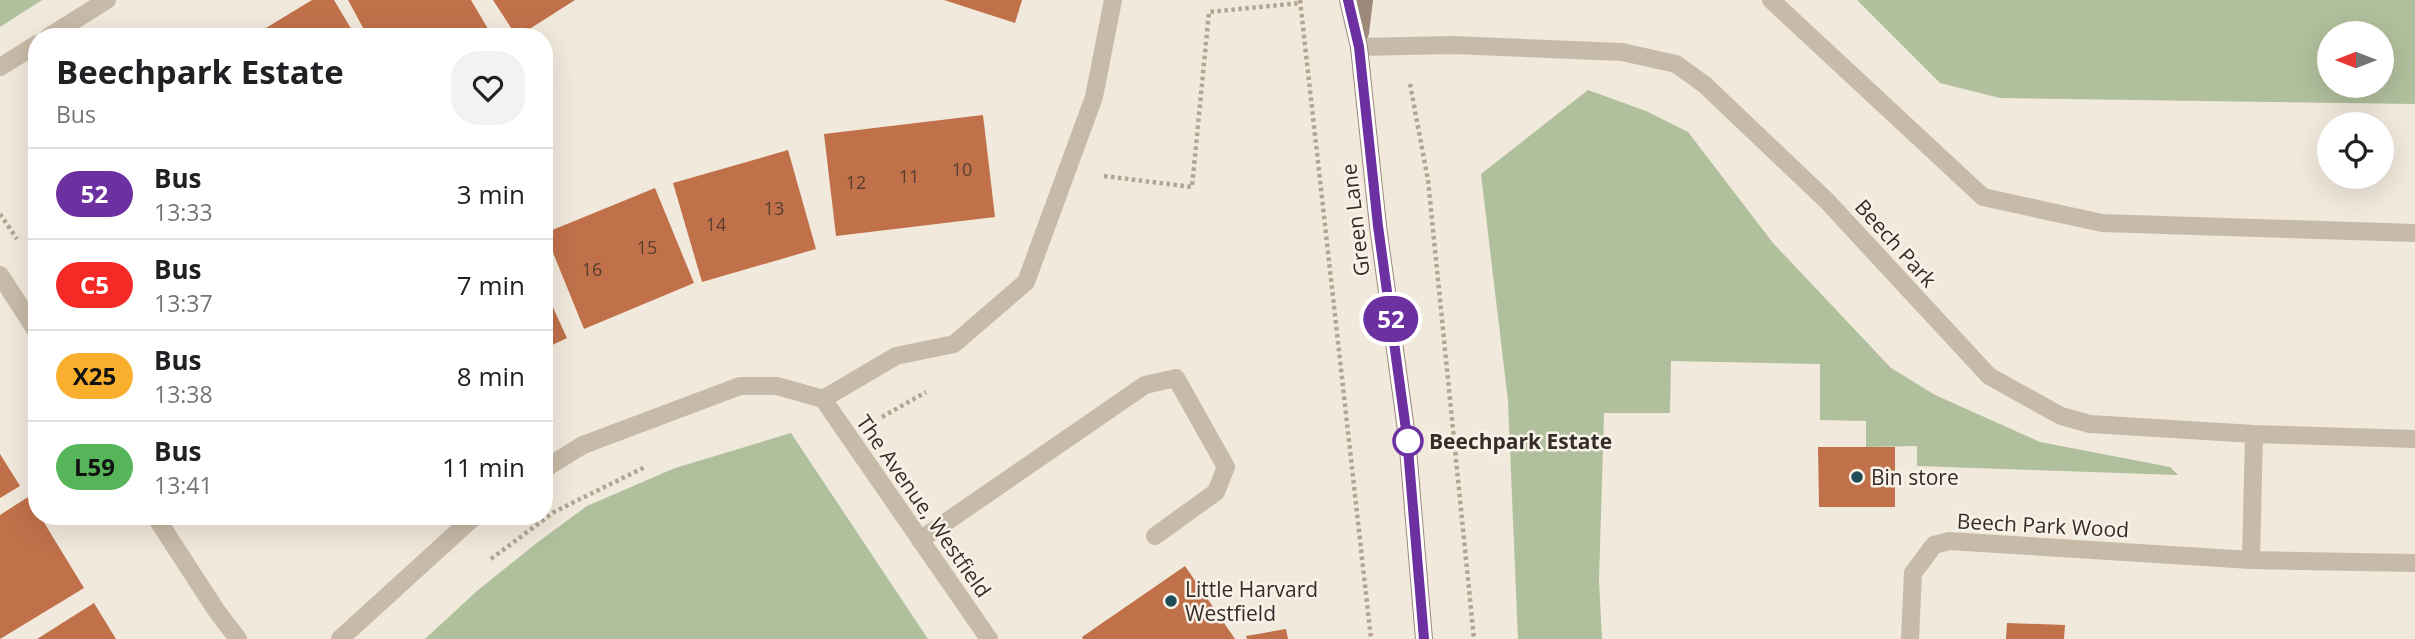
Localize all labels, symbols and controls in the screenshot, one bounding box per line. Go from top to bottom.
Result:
north arrow [2317,21,2394,98]
map controls [2317,21,2394,189]
text: Beechpark Estate [56,49,344,94]
button: heart [451,51,525,125]
text: Bus [56,98,96,130]
button: locate [2317,112,2394,189]
house number: 10 [952,157,972,181]
text: Bus [154,160,201,196]
street label: Green Lane [1334,162,1376,278]
house number: 11 [899,164,919,188]
house number: 12 [846,170,866,194]
text: 3 min [457,176,525,212]
text: 52 [81,177,108,210]
street label: Beech Park [1849,193,1943,293]
text: 13:33 [154,196,213,228]
house number: 13 [764,196,784,220]
house number: 14 [706,212,726,236]
house number: 15 [637,235,657,259]
text: Bus [154,251,201,287]
house number: 16 [582,257,602,281]
text: 7 min [457,267,525,303]
text: C5 [80,268,109,301]
text: 13:37 [154,287,213,319]
line badge: 52 [1360,296,1422,342]
text: 52 [1377,302,1405,335]
text: Bus [154,342,201,378]
text: 8 min [457,358,525,394]
text: X25 [73,359,116,392]
text: 13:38 [154,378,213,410]
street label: The Avenue, Westfield [850,409,998,603]
marker: Beechpark Estate [1393,426,1423,456]
place label: Beechpark Estate [1429,427,1612,455]
text: Bus [154,433,201,469]
text: 11 min [442,449,525,485]
text: L59 [74,450,115,483]
place label: Bin store [1871,463,1959,491]
text: 13:41 [154,469,213,501]
marker: Bin store [1849,469,1865,485]
street label: Beech Park Wood [1956,507,2130,543]
place label: Little Harvard Westfield [1185,575,1318,627]
marker: Little Harvard Westfield [1163,593,1179,609]

